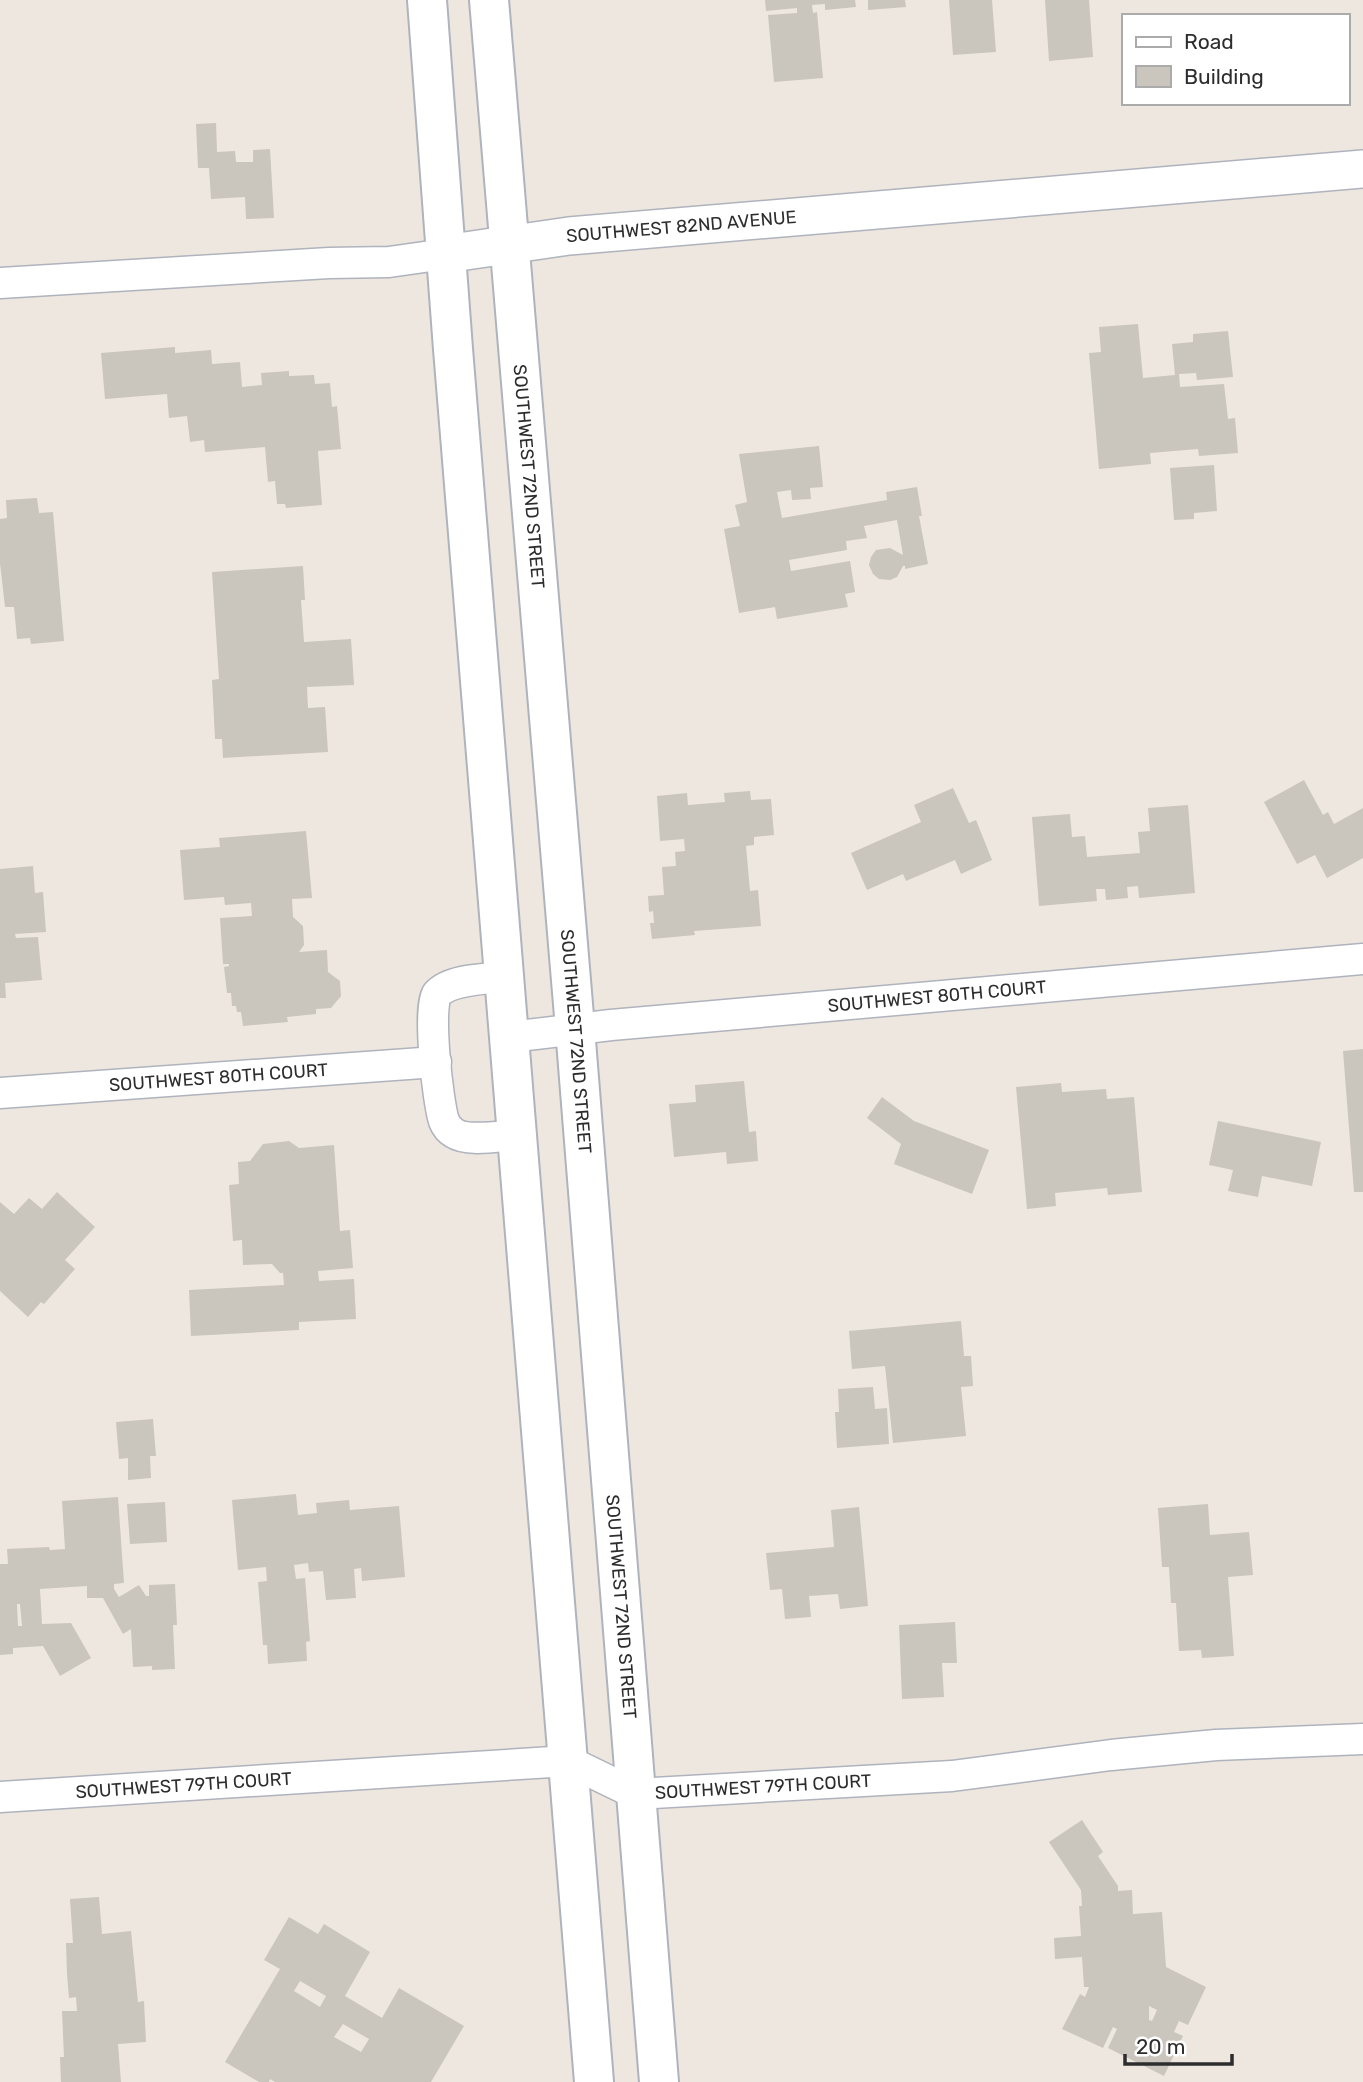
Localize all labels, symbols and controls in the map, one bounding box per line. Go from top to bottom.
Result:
legend [1122,14,1349,105]
text: Road [1184,29,1234,54]
text: Building [1184,64,1264,89]
street label: SOUTHWEST 82ND AVENUE [565,206,797,247]
street label: SOUTHWEST 72ND STREET [509,363,549,589]
street label: SOUTHWEST 72ND STREET [556,928,596,1154]
street label: SOUTHWEST 80TH COURT [827,976,1047,1017]
street label: SOUTHWEST 80TH COURT [108,1059,329,1096]
street label: SOUTHWEST 72ND STREET [601,1494,641,1720]
street label: SOUTHWEST 79TH COURT [75,1768,292,1803]
street label: SOUTHWEST 79TH COURT [654,1770,872,1804]
scale bar [1125,2022,1232,2066]
text: 20 m [1136,2034,1185,2059]

